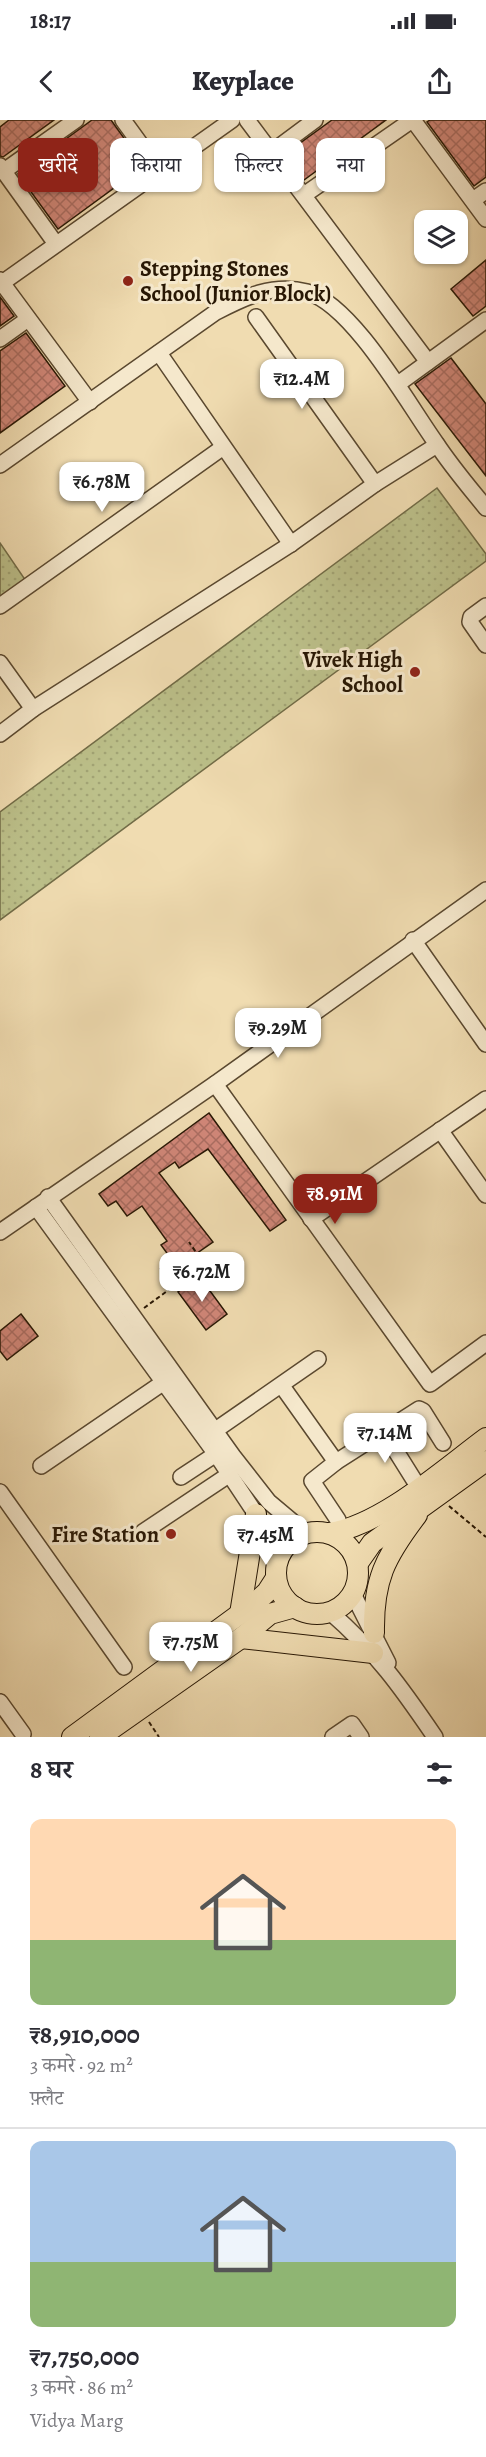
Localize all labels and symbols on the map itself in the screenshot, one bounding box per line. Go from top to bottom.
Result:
place label: Stepping Stones School (Junior Block) [140,254,331,309]
marker: Stepping Stones School (Junior Block) [121,274,135,288]
pin: ₹12.4M [253,359,351,410]
pin: ₹6.78M [53,462,151,513]
place label: Vivek High School [302,645,403,700]
marker: Vivek High School [408,665,422,679]
pin: ₹9.29M [229,1008,327,1059]
pin: ₹8.91M [286,1174,384,1225]
pin: ₹6.72M [153,1252,251,1303]
pin: ₹7.14M [336,1413,434,1464]
pin: ₹7.45M [217,1515,315,1566]
place label: Fire Station [51,1520,159,1550]
marker: Fire Station [164,1527,178,1541]
pin: ₹7.75M [142,1622,240,1673]

